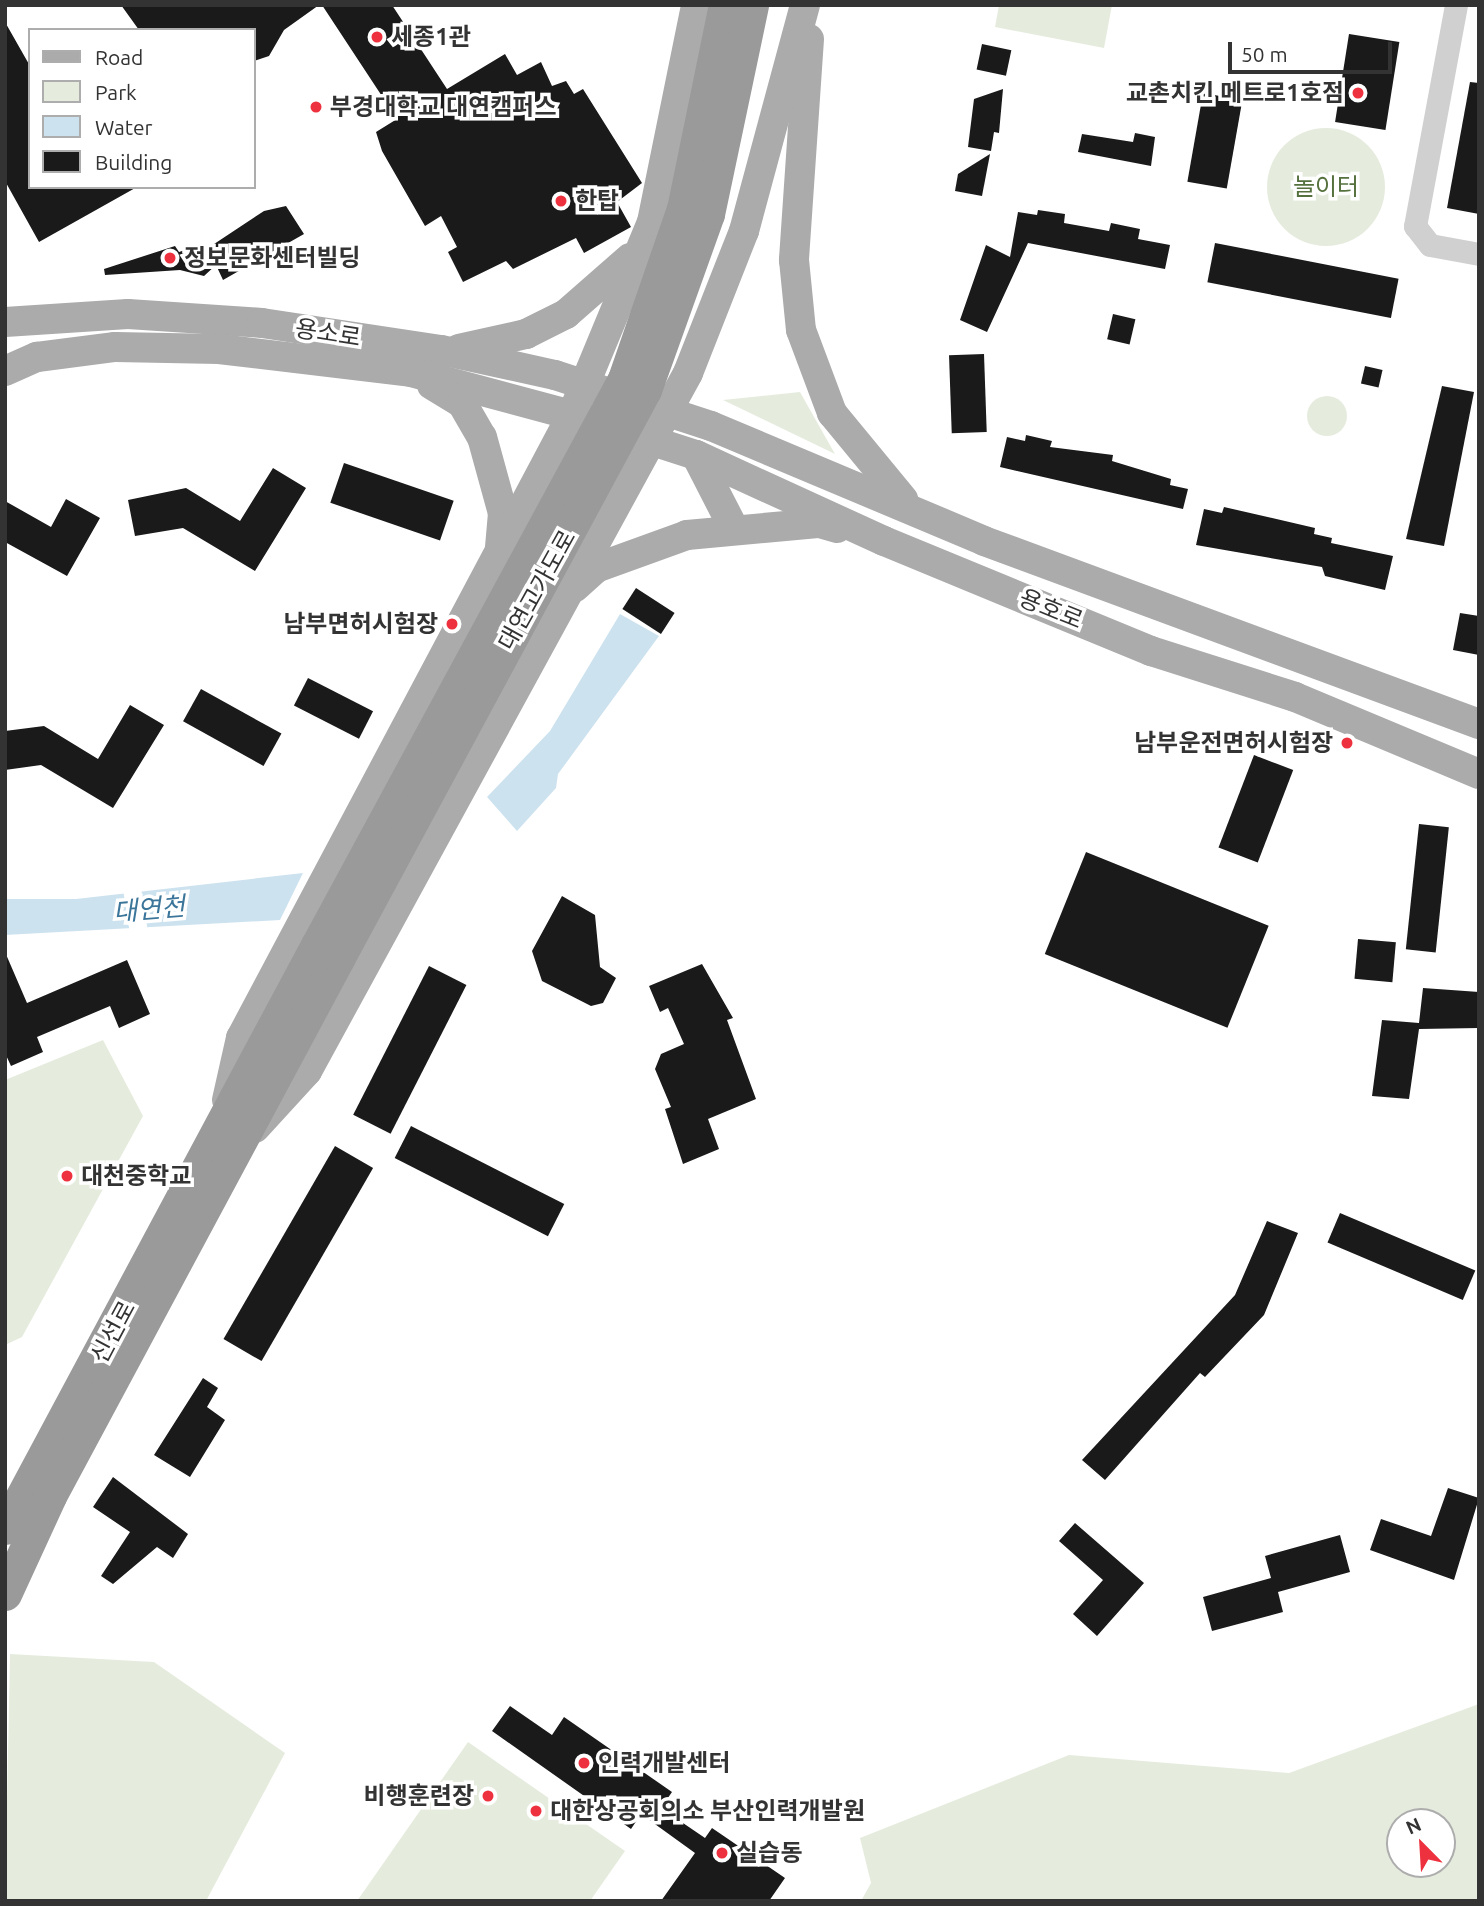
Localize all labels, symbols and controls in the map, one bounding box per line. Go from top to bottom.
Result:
place label: 세종1관 [391,23,471,51]
legend [28,28,256,189]
scale bar [1232,28,1396,72]
marker: 세종1관 [369,29,385,45]
text: 50 m [1241,42,1288,66]
text: Road [95,45,143,69]
place label: 교촌치킨 메트로1호점 [1126,79,1344,107]
text: Park [95,80,137,104]
marker: 교촌치킨 메트로1호점 [1350,85,1366,101]
place label: 부경대학교 대연캠퍼스 [330,93,556,121]
marker: 부경대학교 대연캠퍼스 [308,99,324,115]
text: Water [95,115,153,139]
text: Building [95,150,172,174]
park label: 놀이터 [1293,173,1359,201]
place label: 한탑 [575,187,619,215]
marker: 한탑 [553,193,569,209]
place label: 정보문화센터빌딩 [184,244,361,272]
marker: 정보문화센터빌딩 [162,250,178,266]
street label: 용소로 [293,314,363,352]
street label: 대연고가도로 [492,525,582,655]
street label: 용호로 [1015,583,1087,635]
place label: 남부면허시험장 [283,610,438,638]
marker: 남부면허시험장 [444,616,460,632]
place label: 남부운전면허시험장 [1134,729,1333,757]
marker: 남부운전면허시험장 [1339,735,1355,751]
water label: 대연천 [112,890,186,928]
place label: 대천중학교 [81,1162,191,1190]
marker: 대천중학교 [59,1168,75,1184]
street label: 신선로 [85,1296,141,1368]
place label: 인력개발센터 [598,1749,730,1777]
marker: 인력개발센터 [576,1755,592,1771]
place label: 비행훈련장 [364,1782,474,1810]
marker: 비행훈련장 [480,1788,496,1804]
place label: 대한상공회의소 부산인력개발원 [550,1797,865,1825]
marker: 대한상공회의소 부산인력개발원 [528,1803,544,1819]
north arrow [1386,1808,1456,1878]
text: N [1402,1813,1424,1839]
place label: 실습동 [736,1839,802,1867]
marker: 실습동 [714,1845,730,1861]

